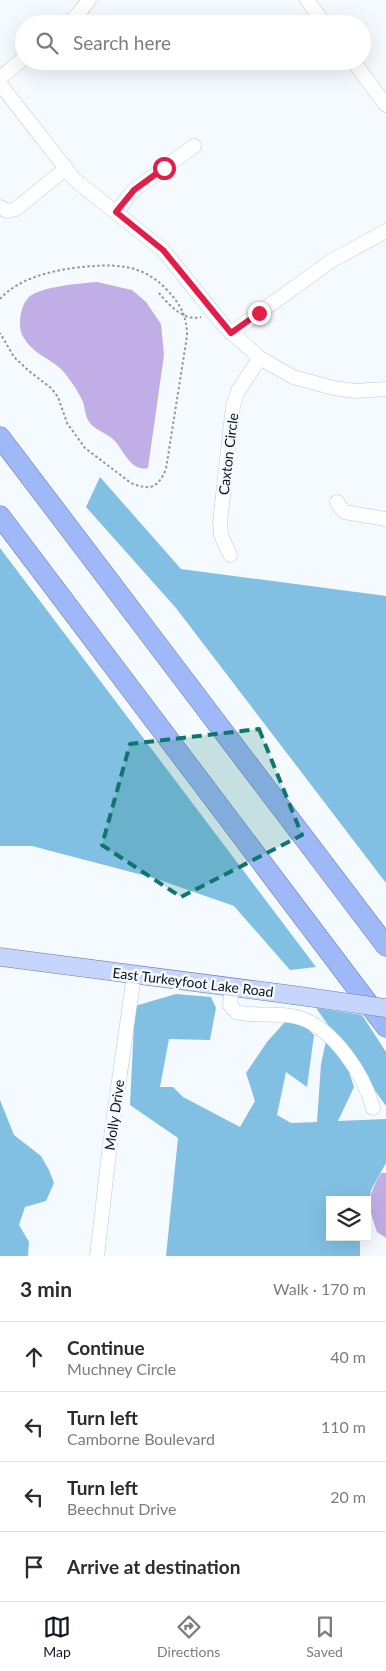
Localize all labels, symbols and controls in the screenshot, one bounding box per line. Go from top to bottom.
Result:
search box [15,15,371,70]
icon: search [33,29,61,57]
text: Search here [73,31,171,54]
route start [153,157,176,180]
route end [248,302,271,325]
street label: Caxton Circle [215,412,241,496]
street label: East Turkeyfoot Lake Road [112,964,274,1000]
street label: Molly Drive [101,1079,127,1151]
map controls [326,1196,371,1241]
button: layers [326,1196,371,1241]
text: 3 min [20,1276,72,1301]
text: Walk · 170 m [273,1279,366,1298]
text: Continue [67,1336,145,1359]
icon: ahead [20,1343,48,1371]
text: 40 m [330,1347,366,1366]
text: Muchney Circle [67,1359,176,1378]
text: Turn left [67,1406,138,1429]
icon: left [20,1413,48,1441]
text: 110 m [321,1417,366,1436]
text: Camborne Boulevard [67,1429,215,1448]
text: Turn left [67,1476,138,1499]
icon: left [20,1483,48,1511]
text: 20 m [330,1487,366,1506]
text: Beechnut Drive [67,1499,177,1518]
icon: arrive [20,1553,48,1581]
text: Arrive at destination [67,1555,240,1578]
tab: Map [43,1613,71,1660]
tab: Directions [157,1613,220,1660]
tab: Saved [306,1613,343,1660]

